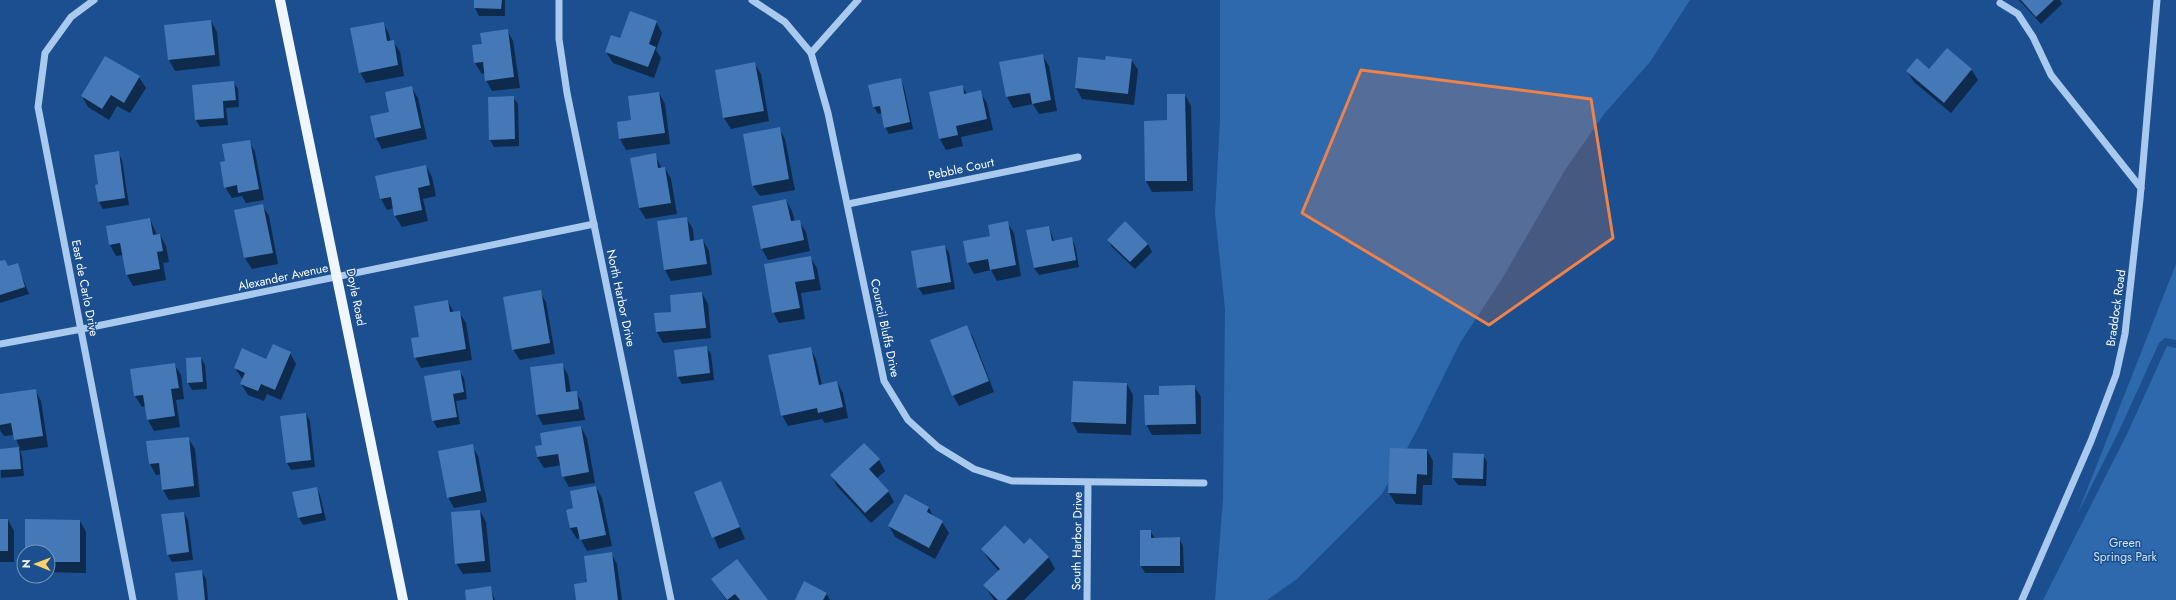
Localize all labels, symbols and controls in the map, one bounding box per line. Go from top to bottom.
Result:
street label: Pebble Court [927,153,996,185]
street label: East de Carlo Drive [67,238,103,338]
street label: North Harbor Drive [602,248,640,348]
street label: Alexander Avenue [236,259,330,295]
street label: Doyle Road [342,267,370,327]
street label: Braddock Road [2102,268,2130,348]
street label: Council Bluffs Drive [866,277,904,379]
street label: South Harbor Drive [1067,492,1087,590]
park label: Green Springs Park [2093,534,2158,566]
north arrow [16,544,56,584]
text: N [18,559,34,568]

